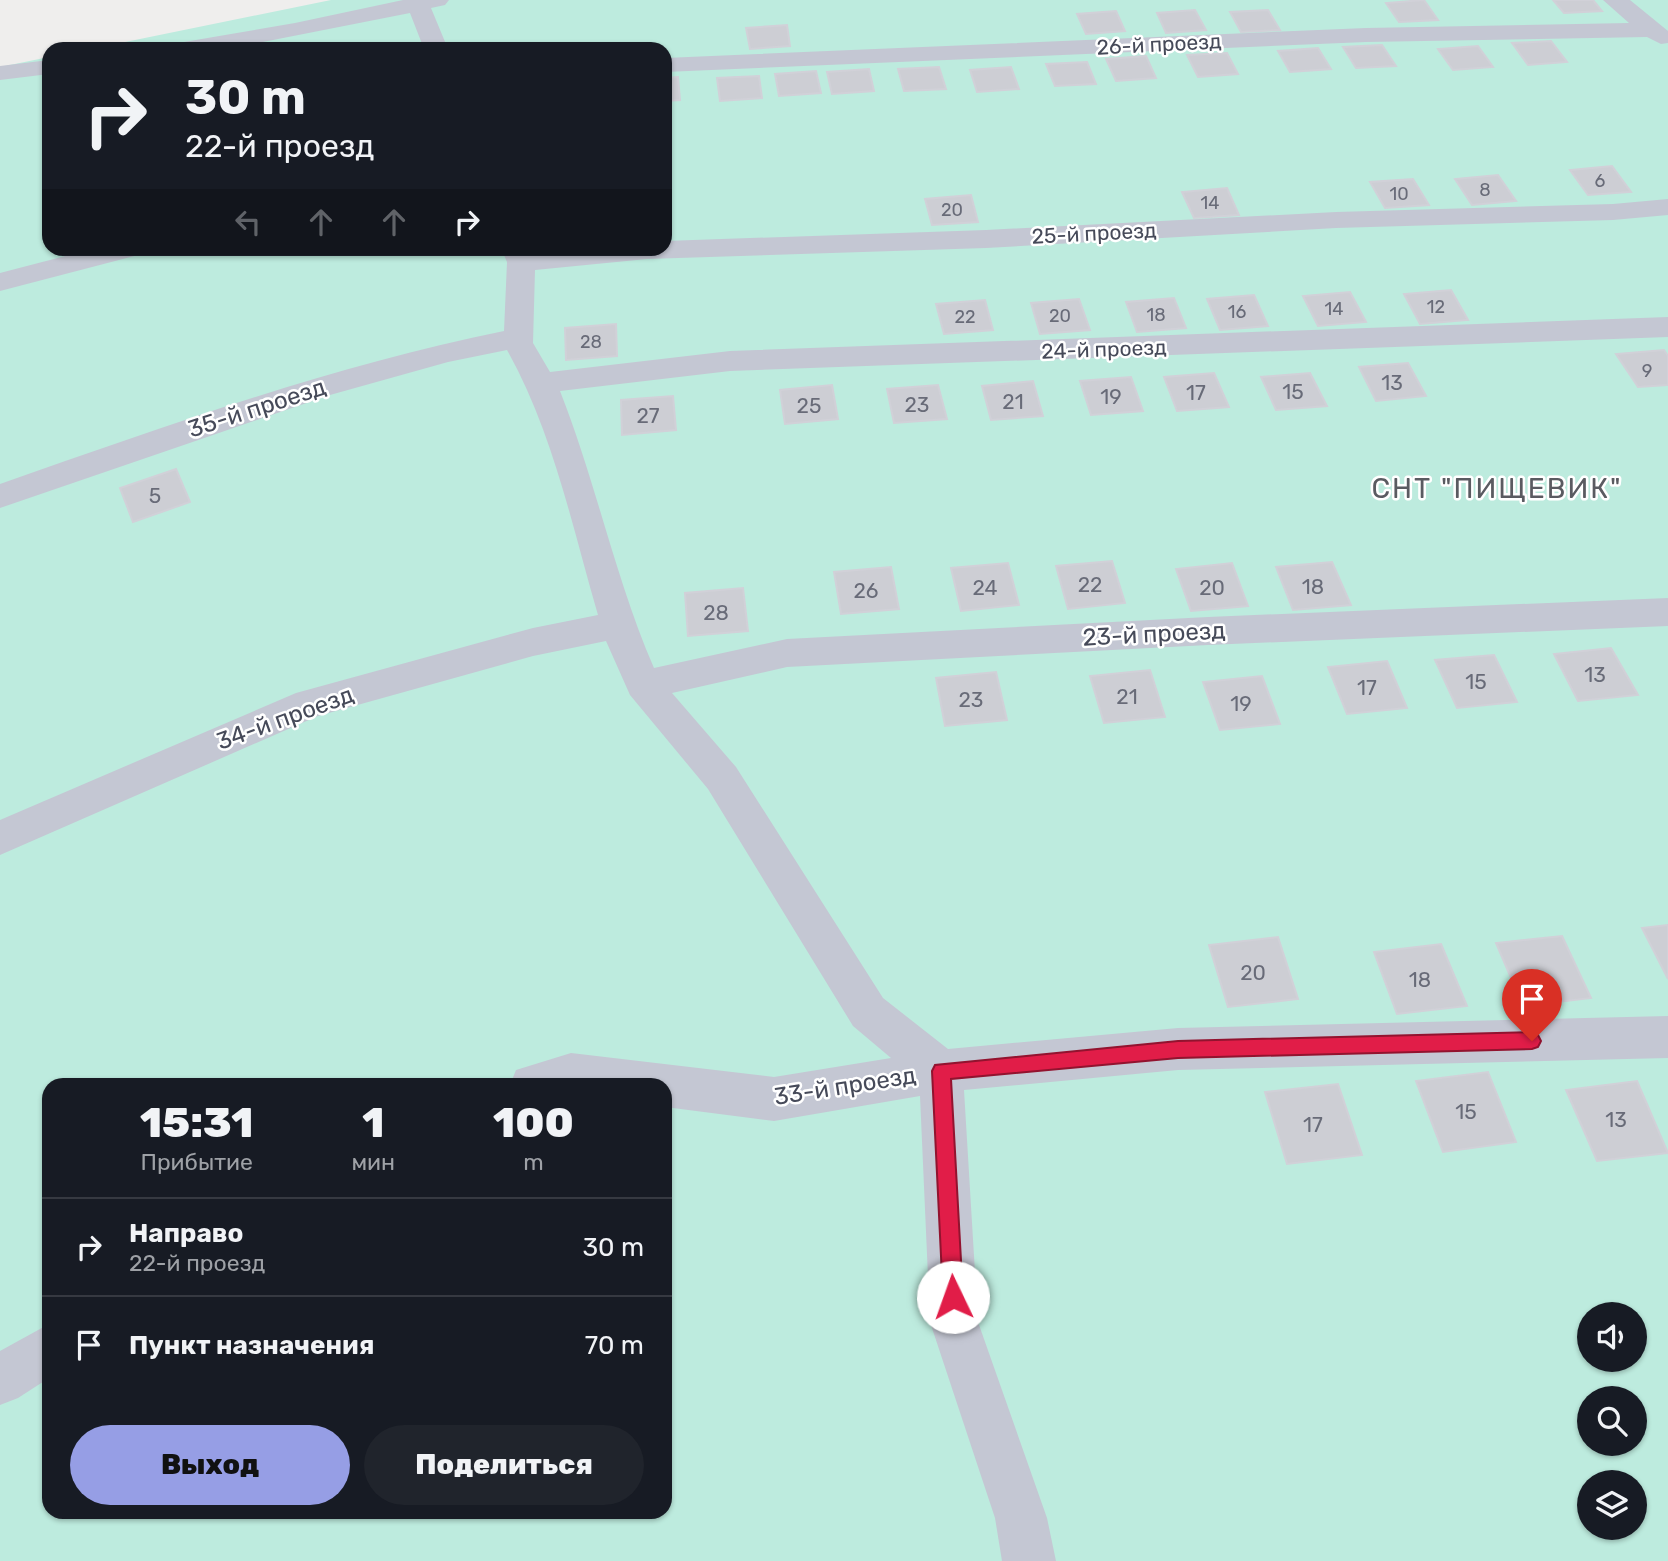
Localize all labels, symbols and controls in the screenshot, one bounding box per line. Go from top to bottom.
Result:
street label: 26-й проезд [1096,28,1222,60]
text: 30 m [185,68,306,126]
icon: right [70,70,161,161]
text: 22-й проезд [185,127,375,165]
house number: 6 [1595,170,1606,192]
house number: 8 [1479,179,1491,201]
house number: 10 [1389,183,1409,205]
house number: 14 [1201,192,1219,214]
house number: 20 [941,199,963,221]
icon: left [229,203,267,241]
icon: ahead [302,203,340,241]
icon: ahead [375,203,413,241]
icon: right [448,203,486,241]
street label: 25-й проезд [1031,217,1157,249]
house number: 12 [1427,296,1445,318]
house number: 14 [1325,298,1343,320]
house number: 16 [1228,301,1246,323]
house number: 18 [1146,304,1166,326]
house number: 20 [1049,305,1071,327]
house number: 22 [954,306,976,328]
house number: 28 [580,331,602,353]
street label: 24-й проезд [1041,334,1167,364]
house number: 9 [1642,360,1652,382]
house number: 13 [1381,370,1403,395]
street label: 35-й проезд [185,373,329,443]
house number: 15 [1282,379,1304,404]
house number: 17 [1186,380,1206,405]
house number: 19 [1100,384,1122,409]
house number: 21 [1002,389,1024,414]
house number: 23 [905,392,929,417]
house number: 25 [797,393,821,418]
house number: 27 [636,403,660,428]
district label: СНТ "ПИЩЕВИК" [1371,472,1623,505]
house number: 5 [149,483,161,508]
house number: 22 [1078,572,1102,597]
house number: 18 [1302,574,1324,599]
house number: 24 [972,575,998,600]
house number: 20 [1199,575,1225,600]
house number: 26 [854,578,879,603]
house number: 28 [703,600,729,625]
street label: 23-й проезд [1082,616,1226,652]
house number: 13 [1584,662,1606,687]
house number: 15 [1465,669,1487,694]
house number: 17 [1357,675,1377,700]
street label: 34-й проезд [213,680,357,756]
house number: 21 [1116,684,1138,709]
house number: 23 [959,687,983,712]
house number: 19 [1230,691,1252,716]
house number: 20 [1240,960,1266,985]
house number: 18 [1409,967,1431,992]
pin [1502,969,1562,1041]
icon: arrive [1513,980,1551,1018]
street label: 33-й проезд [772,1061,918,1111]
text: 15:31 [140,1098,253,1148]
text: 1 [362,1098,384,1148]
text: 100 [493,1098,574,1148]
house number: 15 [1455,1099,1477,1124]
house number: 13 [1605,1107,1627,1132]
house number: 17 [1303,1112,1323,1137]
text: Прибытие [140,1148,253,1176]
text: мин [351,1148,395,1176]
text: m [523,1148,544,1176]
text: Направо [129,1218,243,1249]
icon: right [70,1228,108,1266]
text: 30 m [582,1232,644,1263]
text: 22-й проезд [129,1249,265,1277]
position arrow [916,1260,990,1334]
map controls [1577,1302,1647,1540]
button: sound [1577,1302,1647,1372]
icon: arrive [70,1326,108,1364]
text: Пункт назначения [129,1330,374,1361]
text: 70 m [585,1330,644,1361]
button: search [1577,1386,1647,1456]
button: Выход [70,1425,350,1505]
button: Поделиться [364,1425,644,1505]
button: layers [1577,1470,1647,1540]

